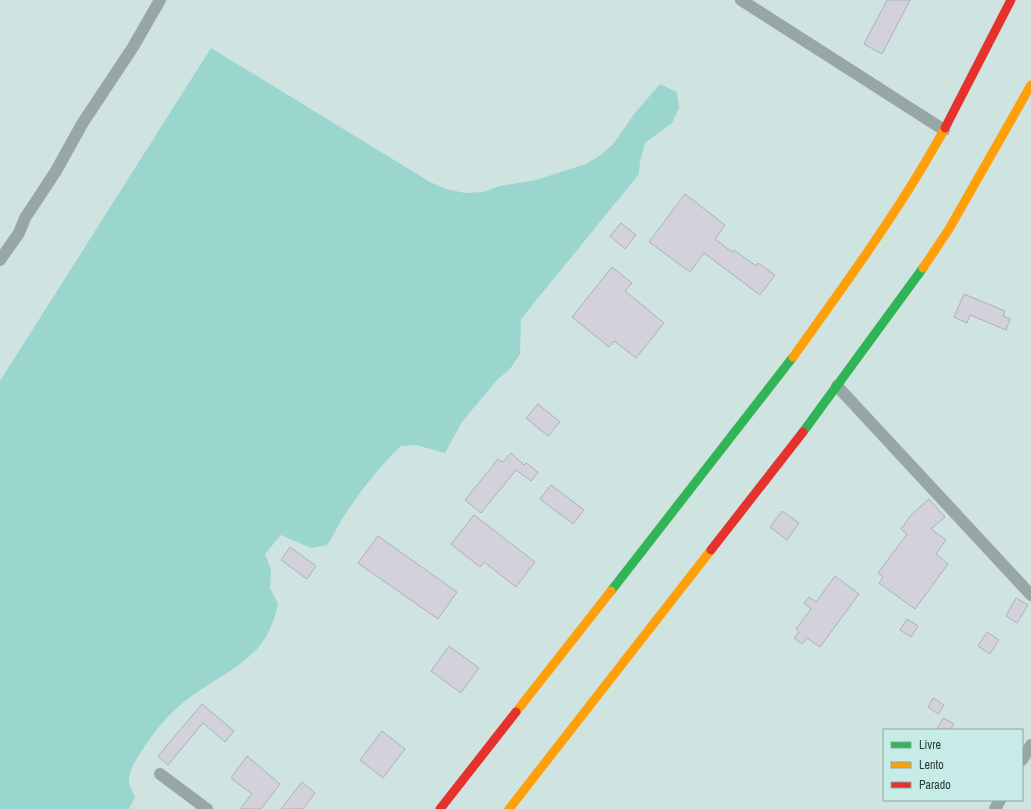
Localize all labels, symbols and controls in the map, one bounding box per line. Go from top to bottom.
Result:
legend [883,729,1023,801]
text: Livre [919,737,941,753]
text: Lento [919,757,944,773]
text: Parado [919,777,951,793]

